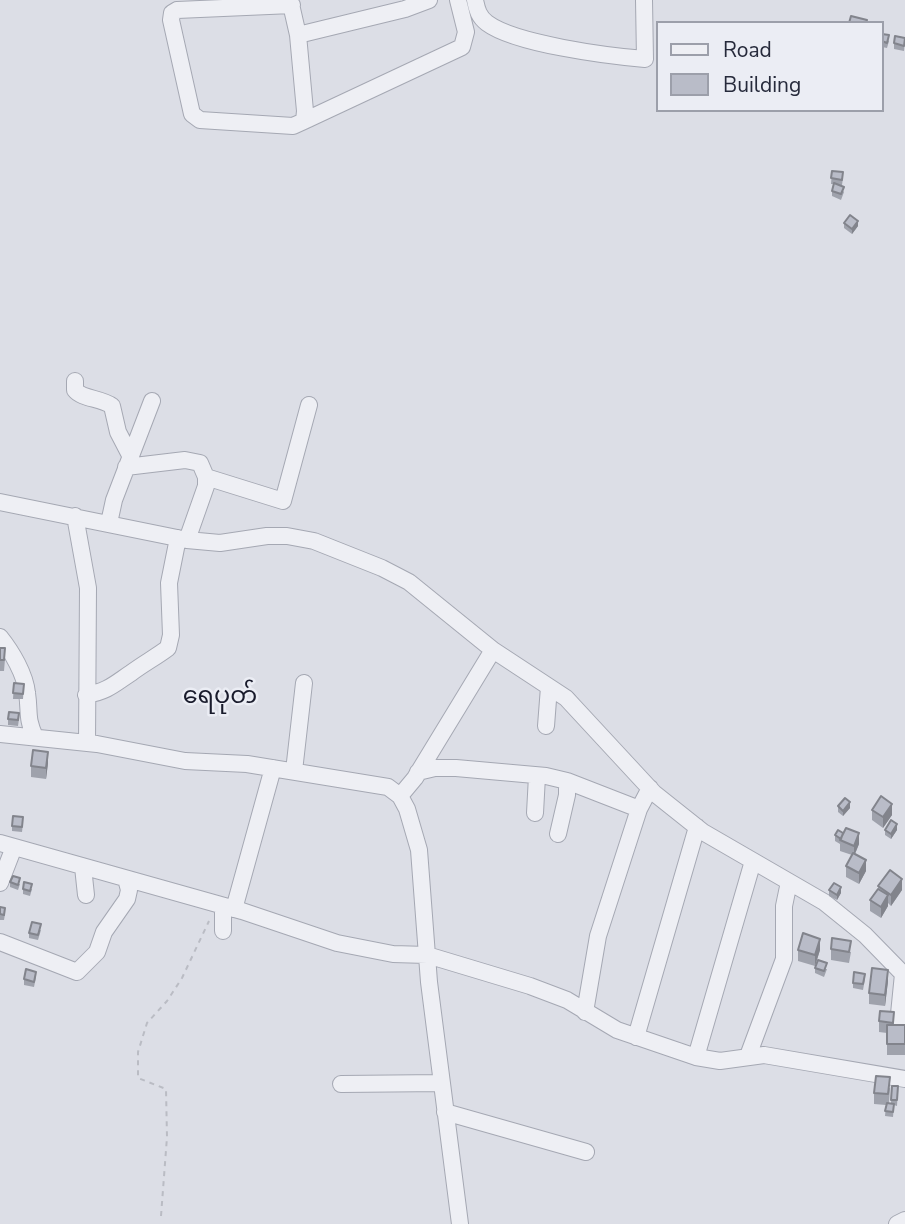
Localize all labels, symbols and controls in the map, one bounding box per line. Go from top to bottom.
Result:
legend [656,21,884,112]
text: Road [723,36,772,64]
text: Building [723,71,801,99]
district label: ရေပုတ် [183,683,257,711]

